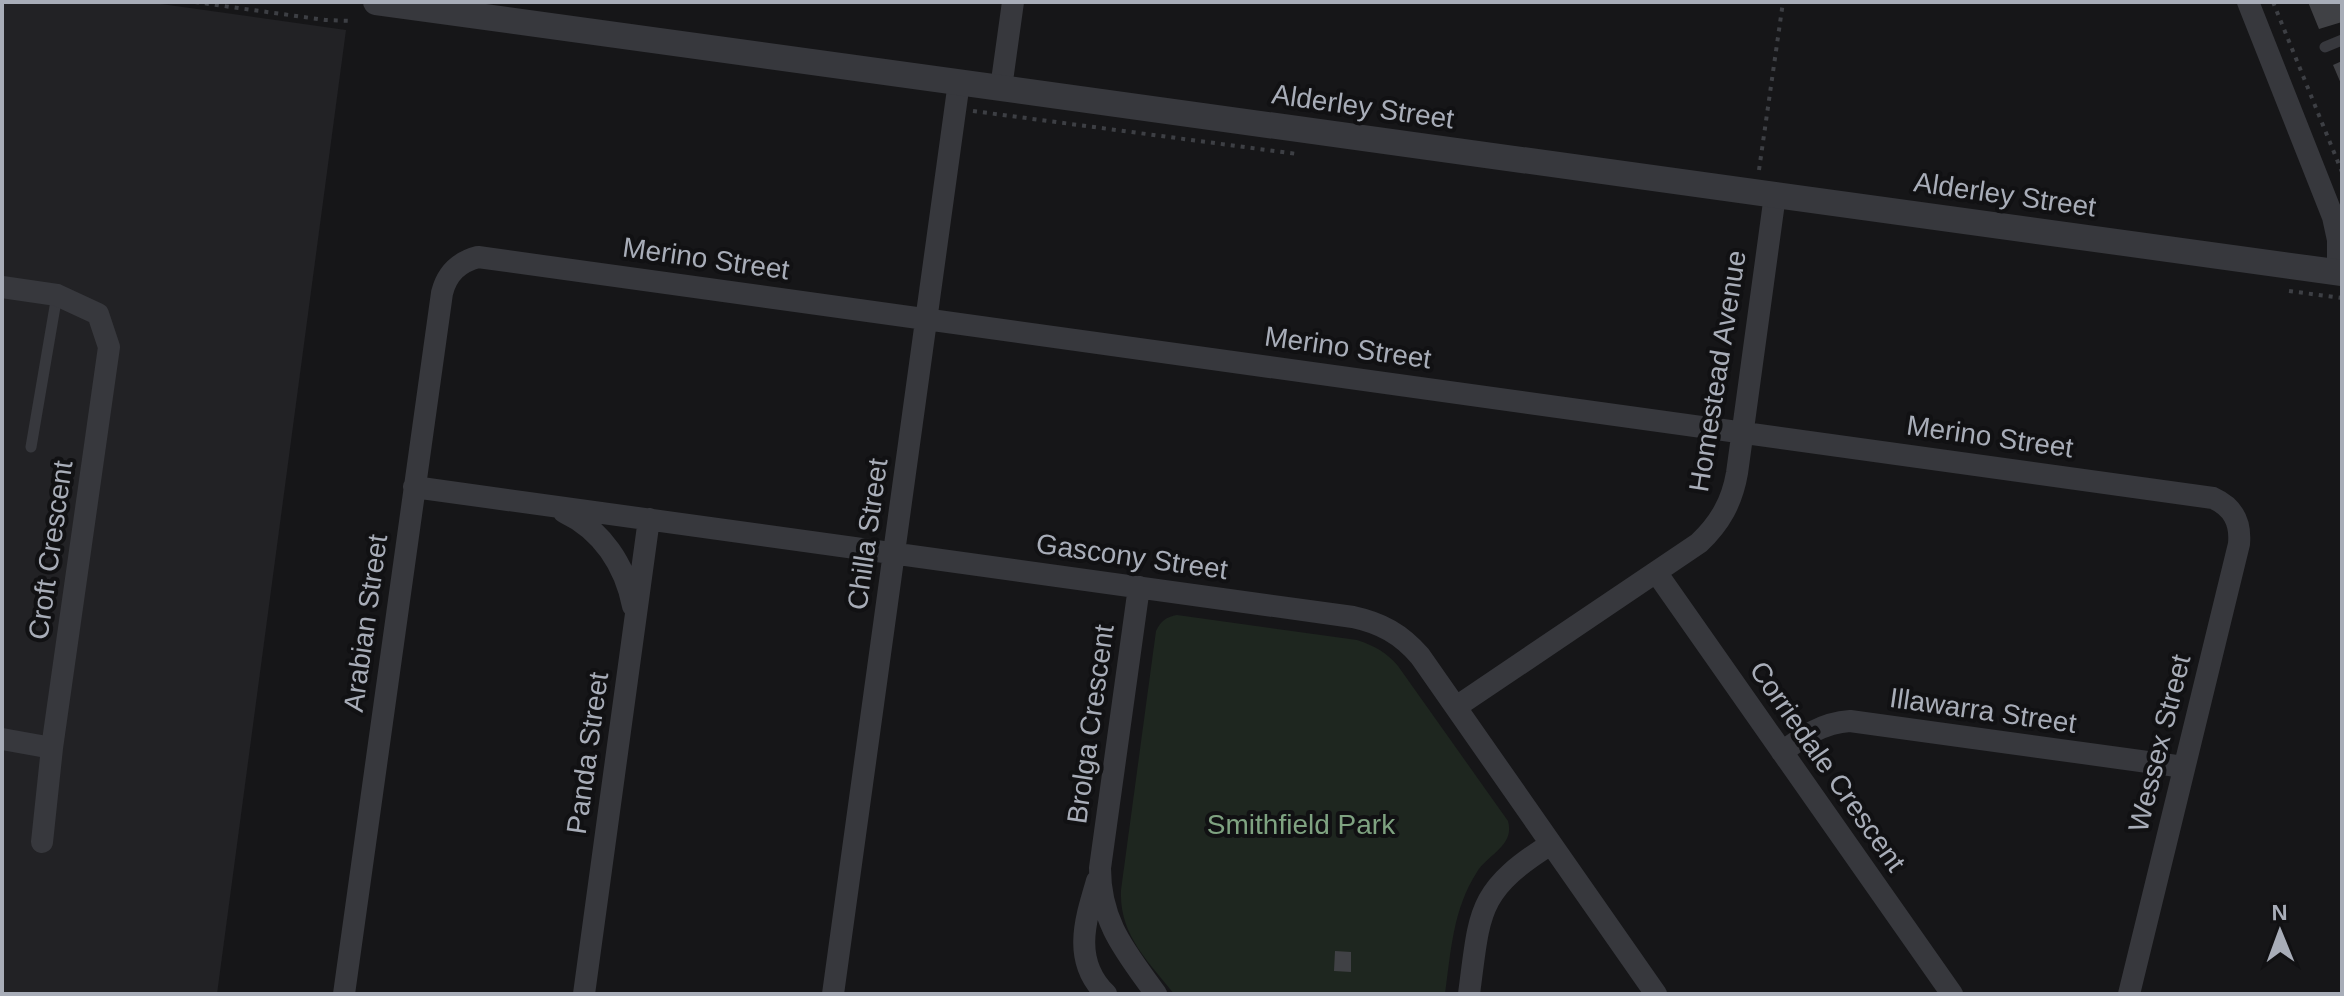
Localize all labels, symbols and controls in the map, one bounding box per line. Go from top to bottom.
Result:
street label: Alderley Street [1270,78,1456,135]
street label: Alderley Street [1912,166,2098,223]
street label: Merino Street [621,231,792,286]
street label: Homestead Avenue [1683,248,1752,494]
street label: Merino Street [1263,320,1434,375]
street label: Merino Street [1905,409,2076,464]
street label: Chilla Street [842,456,893,612]
street label: Croft Crescent [23,458,78,642]
street label: Gascony Street [1034,528,1230,585]
street label: Arabian Street [338,532,393,714]
street label: Brolga Crescent [1061,622,1120,826]
street label: Wessex Street [2122,651,2197,835]
street label: Corriedale Crescent [1743,655,1912,877]
street label: Panda Street [561,670,614,836]
street label: Illawarra Street [1888,682,2079,739]
park label: Smithfield Park [1207,809,1396,840]
north arrow [2240,892,2320,972]
text: N [2271,900,2288,925]

